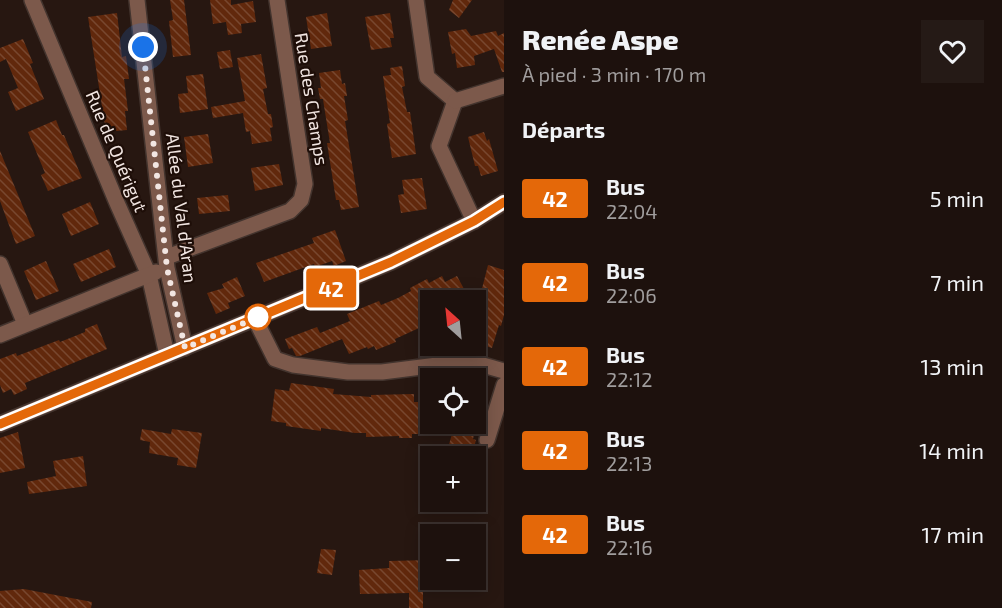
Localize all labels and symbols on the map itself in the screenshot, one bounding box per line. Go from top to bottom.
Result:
street label: Rue des Champs [291,31,333,167]
your location [128,32,158,62]
street label: Rue de Quérigut [82,87,153,215]
street label: Allée du Val d'Aran [162,132,202,284]
line badge: 42 [304,268,358,308]
north arrow [420,290,486,356]
unlabelled marker [245,304,271,330]

